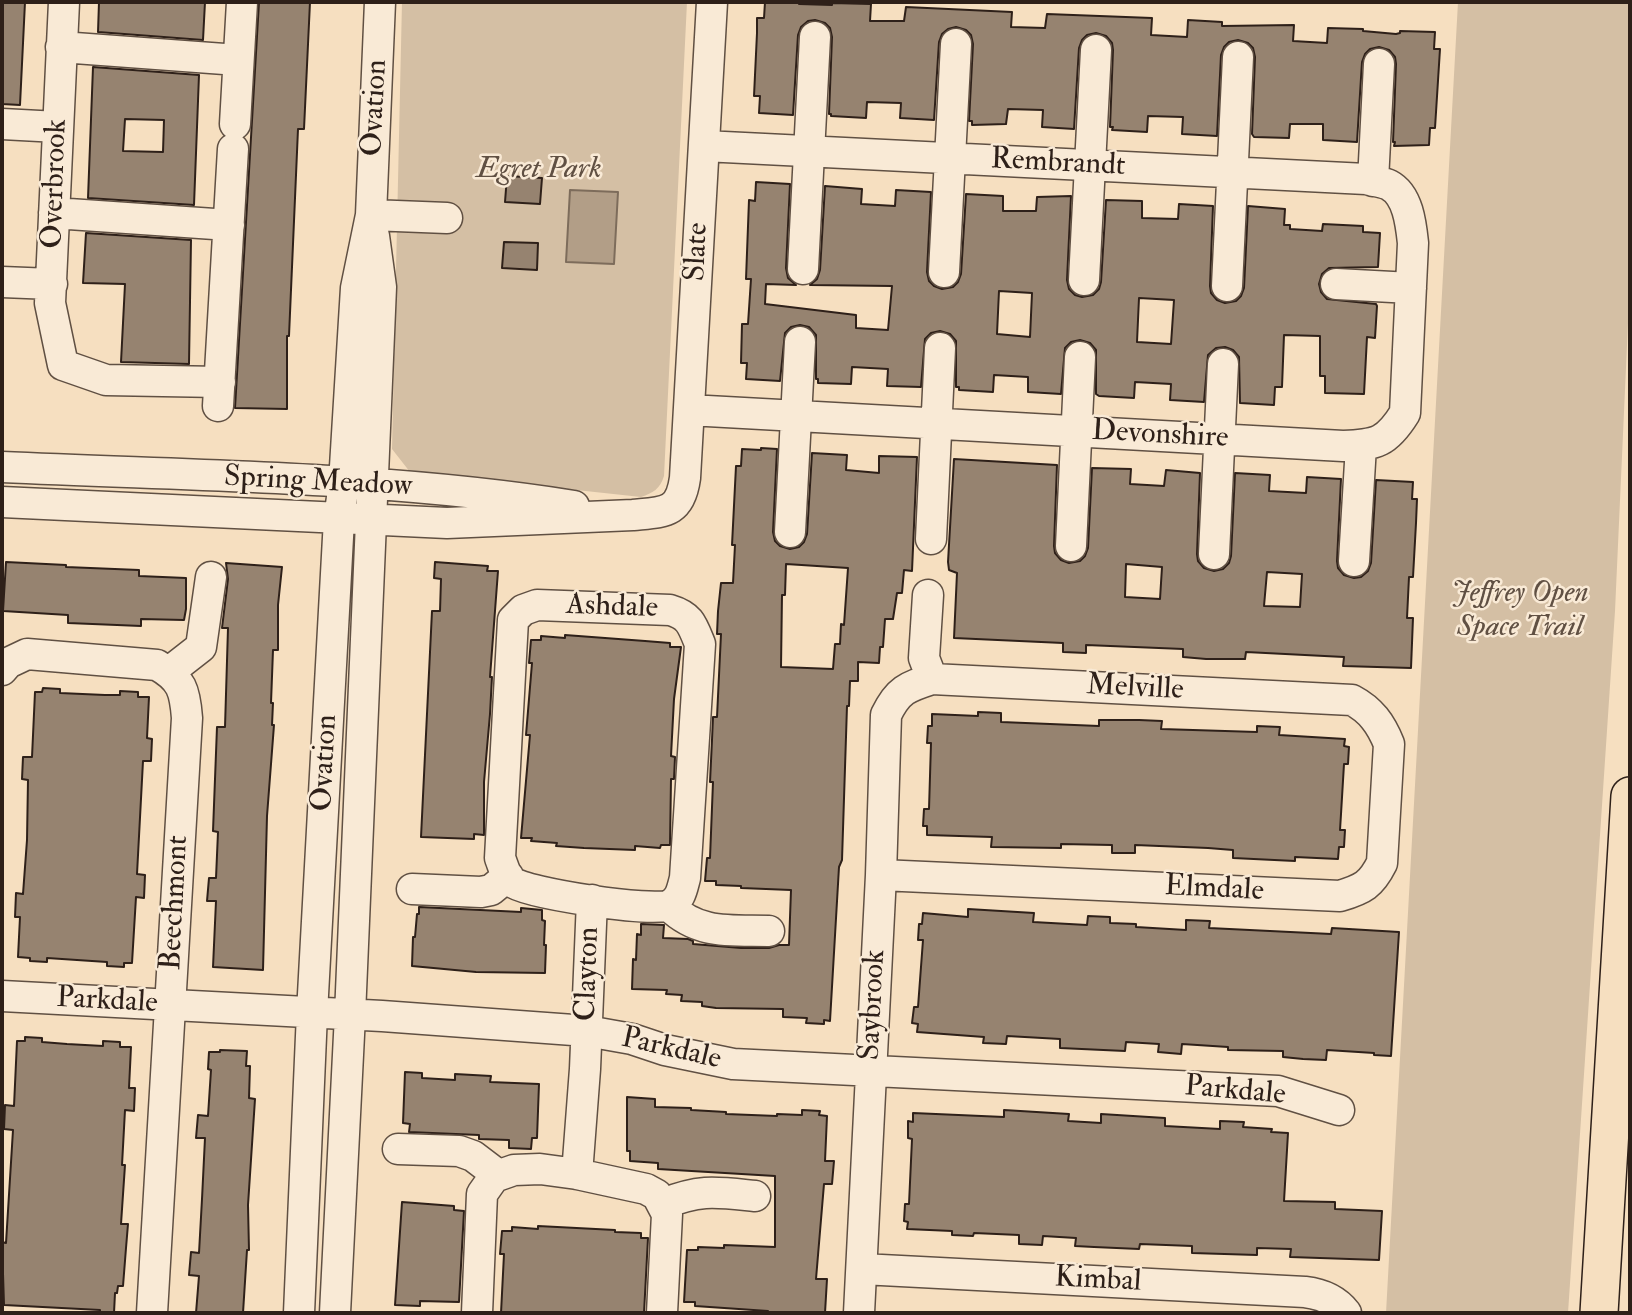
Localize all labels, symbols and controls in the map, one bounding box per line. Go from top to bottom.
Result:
street label: Ovation [355,59,397,157]
street label: Overbrook [36,119,76,249]
street label: Rembrandt [990,142,1126,186]
park label: Egret Park [476,153,602,189]
street label: Slate [678,222,718,282]
street label: Devonshire [1091,414,1229,458]
street label: Spring Meadow [223,460,413,506]
park label: Jeffrey Open Space Trail [1451,577,1589,648]
street label: Ashdale [565,588,659,628]
street label: Melville [1085,668,1185,710]
street label: Ovation [305,714,347,812]
street label: Beechmont [154,835,198,971]
street label: Elmdale [1163,869,1265,911]
street label: Clayton [569,926,609,1022]
street label: Saybrook [853,949,895,1061]
street label: Parkdale [55,981,159,1023]
street label: Parkdale [618,1021,724,1079]
street label: Parkdale [1183,1070,1287,1114]
street label: Kimbal [1054,1261,1142,1301]

